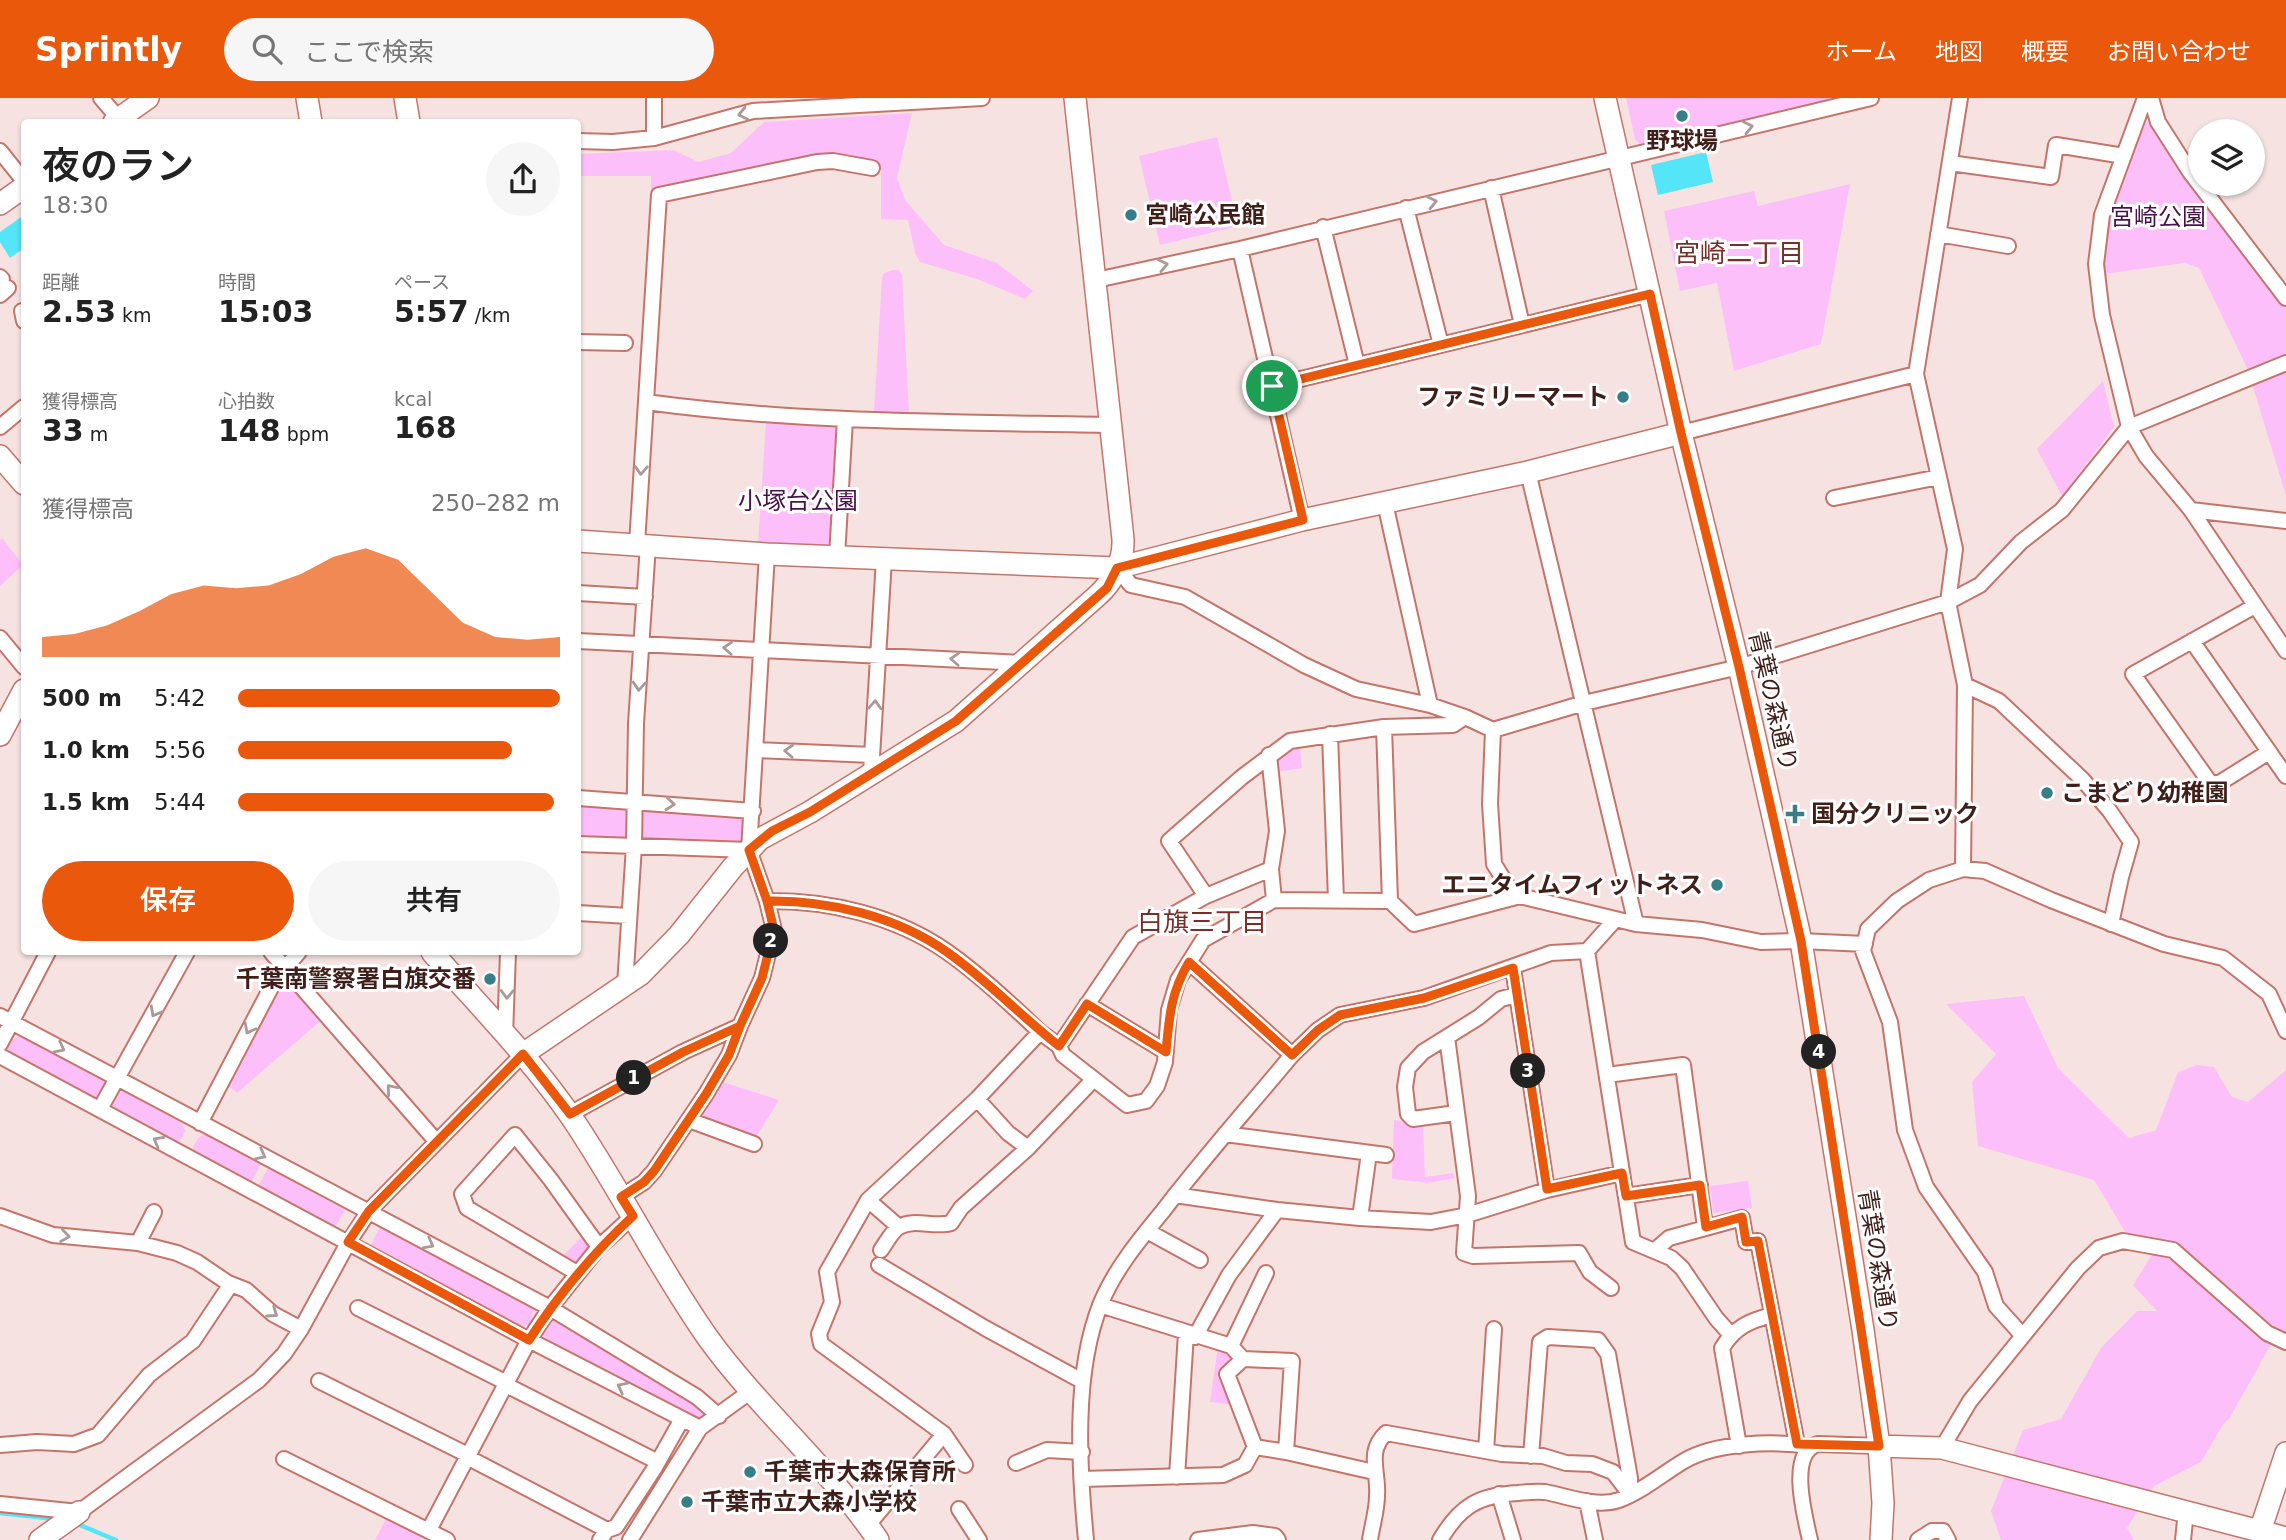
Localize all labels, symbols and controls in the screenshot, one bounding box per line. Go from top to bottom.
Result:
search box [224,18,714,81]
text: Sprintly [35,30,182,69]
icon: search [248,30,286,68]
text: ここで検索 [304,37,434,67]
text: ホーム [1826,38,1897,66]
text: 地図 [1935,38,1983,66]
text: 概要 [2021,38,2069,66]
text: お問い合わせ [2107,38,2251,66]
one-way arrow [737,106,749,120]
marker: 野球場 [1674,108,1690,124]
map controls [2188,119,2265,196]
button: layers [2188,119,2265,196]
one-way arrow [1742,121,1754,135]
place label: 野球場 [1646,127,1718,155]
button: share [486,142,560,216]
text: 夜のラン [42,144,194,188]
text: 18:30 [42,192,108,218]
one-way arrow [1426,196,1438,210]
place label: 宮崎公民館 [1145,201,1265,229]
park label: 宮崎公園 [2110,203,2206,231]
marker: 宮崎公民館 [1123,207,1139,223]
district label: 宮崎二丁目 [1674,238,1804,268]
one-way arrow [1157,259,1169,274]
text: 距離 [42,271,80,293]
text: 時間 [218,271,256,293]
text: ペース [394,271,450,293]
text: 2.53 [42,294,116,329]
text: 15:03 [218,294,314,329]
text: 5:57 [394,294,469,329]
text: km [116,304,152,326]
text: /km [469,304,511,326]
pin [1242,356,1302,416]
icon: arrive [1253,367,1291,405]
place label: ファミリーマート [1417,383,1609,411]
text: kcal [394,388,432,410]
marker: ファミリーマート [1615,389,1631,405]
text: 獲得標高 [42,390,118,412]
text: 心拍数 [218,390,275,412]
text: 168 [394,410,457,445]
text: 33 [42,413,84,448]
text: 148 [218,413,281,448]
text: m [84,423,108,445]
text: bpm [281,423,329,445]
one-way arrow [634,465,649,476]
park label: 小塚台公園 [738,487,858,515]
text: 250–282 m [431,490,560,516]
text: 獲得標高 [42,496,134,522]
street label: 青葉の森通り [1743,628,1803,774]
one-way arrow [722,641,733,656]
one-way arrow [949,652,960,667]
one-way arrow [632,681,647,692]
text: 500 m [42,685,122,711]
text: 5:42 [154,685,206,711]
one-way arrow [867,699,882,710]
text: 1.0 km [42,737,130,763]
text: 5:56 [154,737,206,763]
one-way arrow [784,744,795,759]
place label: こまどり幼稚園 [2061,779,2229,807]
marker: こまどり幼稚園 [2039,785,2055,801]
text: 1.5 km [42,789,130,815]
text: 5:44 [154,789,206,815]
one-way arrow [665,796,676,811]
place label: 国分クリニック [1811,800,1979,828]
marker: 国分クリニック [1785,804,1805,824]
button: 保存 [42,861,294,941]
button: 共有 [308,861,560,941]
place label: エニタイムフィットネス [1441,871,1703,899]
marker: エニタイムフィットネス [1709,877,1725,893]
district label: 白旗三丁目 [1137,907,1267,937]
pin: 2 [754,924,788,958]
text: 2 [764,929,777,951]
place label: 千葉南警察署白旗交番 [236,965,476,993]
marker: 千葉南警察署白旗交番 [482,971,498,987]
one-way arrow [499,989,514,1000]
one-way arrow [150,1005,163,1017]
one-way arrow [243,1022,257,1035]
pin: 4 [1801,1034,1836,1070]
one-way arrow [53,1039,66,1053]
text: 4 [1812,1040,1825,1062]
pin: 3 [1510,1054,1546,1088]
text: 3 [1521,1059,1534,1081]
pin: 1 [616,1060,652,1096]
text: 1 [627,1066,640,1088]
one-way arrow [387,1084,399,1097]
one-way arrow [153,1136,165,1149]
one-way arrow [254,1147,266,1160]
street label: 青葉の森通り [1853,1187,1903,1333]
one-way arrow [59,1229,71,1244]
one-way arrow [422,1236,434,1249]
one-way arrow [265,1305,278,1317]
one-way arrow [616,1382,629,1396]
place label: 千葉市大森保育所 [764,1458,956,1486]
marker: 千葉市大森保育所 [742,1464,758,1480]
place label: 千葉市立大森小学校 [701,1488,917,1516]
marker: 千葉市立大森小学校 [679,1494,695,1510]

